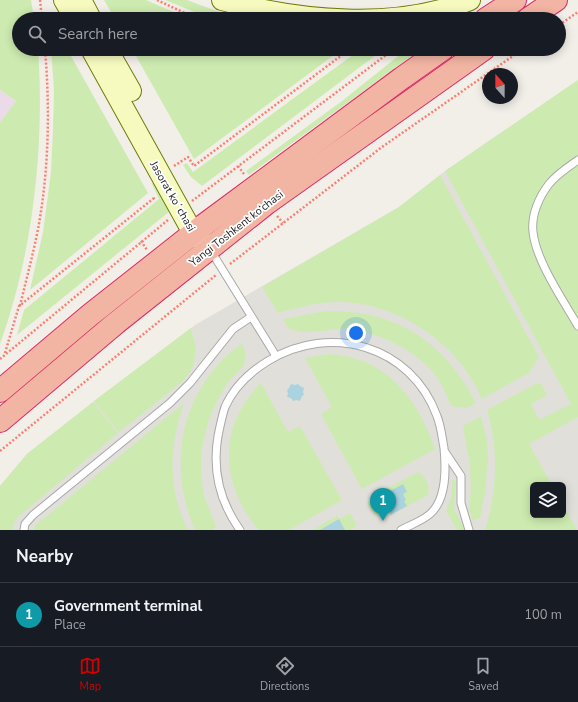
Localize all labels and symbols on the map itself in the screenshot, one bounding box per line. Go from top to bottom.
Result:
north arrow [482,68,518,104]
street label: Jasorat koʻchasi [146,157,199,234]
street label: Yangi Toshkent ko‘chasi [185,187,286,270]
your location [346,323,366,343]
pin: 1 [370,488,396,521]

